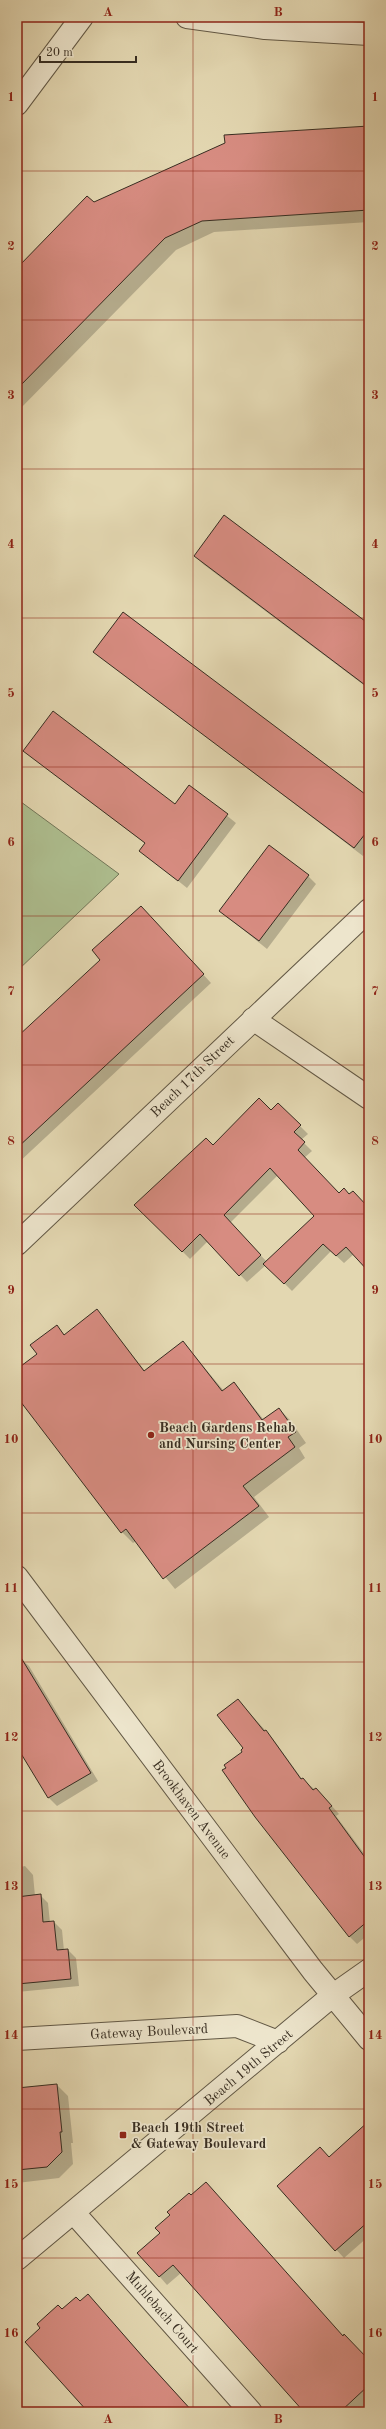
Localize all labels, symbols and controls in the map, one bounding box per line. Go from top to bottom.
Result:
text: A [103,6,113,19]
text: B [273,6,283,19]
scale bar [40,38,136,64]
text: 20 m [46,47,73,59]
text: 1 [7,91,15,104]
text: 1 [371,91,379,104]
text: 2 [7,240,15,253]
text: 2 [371,240,379,253]
text: 3 [7,389,15,402]
text: 3 [371,389,379,402]
text: 4 [7,538,15,551]
text: 4 [371,538,379,551]
text: 5 [7,687,15,700]
text: 5 [371,687,379,700]
text: 6 [7,836,15,849]
text: 6 [371,836,379,849]
text: 7 [7,985,15,998]
text: 7 [371,985,379,998]
street label: Beach 17th Street [148,1033,237,1120]
text: 8 [7,1135,15,1148]
text: 8 [371,1135,379,1148]
text: 9 [7,1284,15,1297]
text: 9 [371,1284,379,1297]
place label: Beach Gardens Rehab and Nursing Center [159,1421,295,1451]
marker: Beach Gardens Rehab and Nursing Center [146,1430,156,1440]
text: 10 [3,1433,19,1446]
text: 10 [367,1433,383,1446]
text: 11 [3,1582,19,1595]
text: 11 [367,1582,383,1595]
text: 12 [3,1731,19,1744]
text: 12 [367,1731,383,1744]
street label: Brookhaven Avenue [150,1758,233,1862]
text: 13 [3,1880,19,1893]
text: 13 [367,1880,383,1893]
street label: Gateway Boulevard [90,2022,208,2042]
street label: Beach 19th Street [202,2027,296,2109]
text: 14 [3,2029,19,2042]
text: 14 [367,2029,383,2042]
place label: Beach 19th Street & Gateway Boulevard [131,2121,267,2151]
marker: Beach 19th Street & Gateway Boulevard [118,2130,128,2140]
text: 15 [3,2178,19,2191]
text: 15 [367,2178,383,2191]
street label: Muhlebach Court [123,2269,201,2356]
text: 16 [3,2327,19,2340]
text: 16 [367,2327,383,2340]
text: A [103,2413,113,2426]
text: B [273,2413,283,2426]

